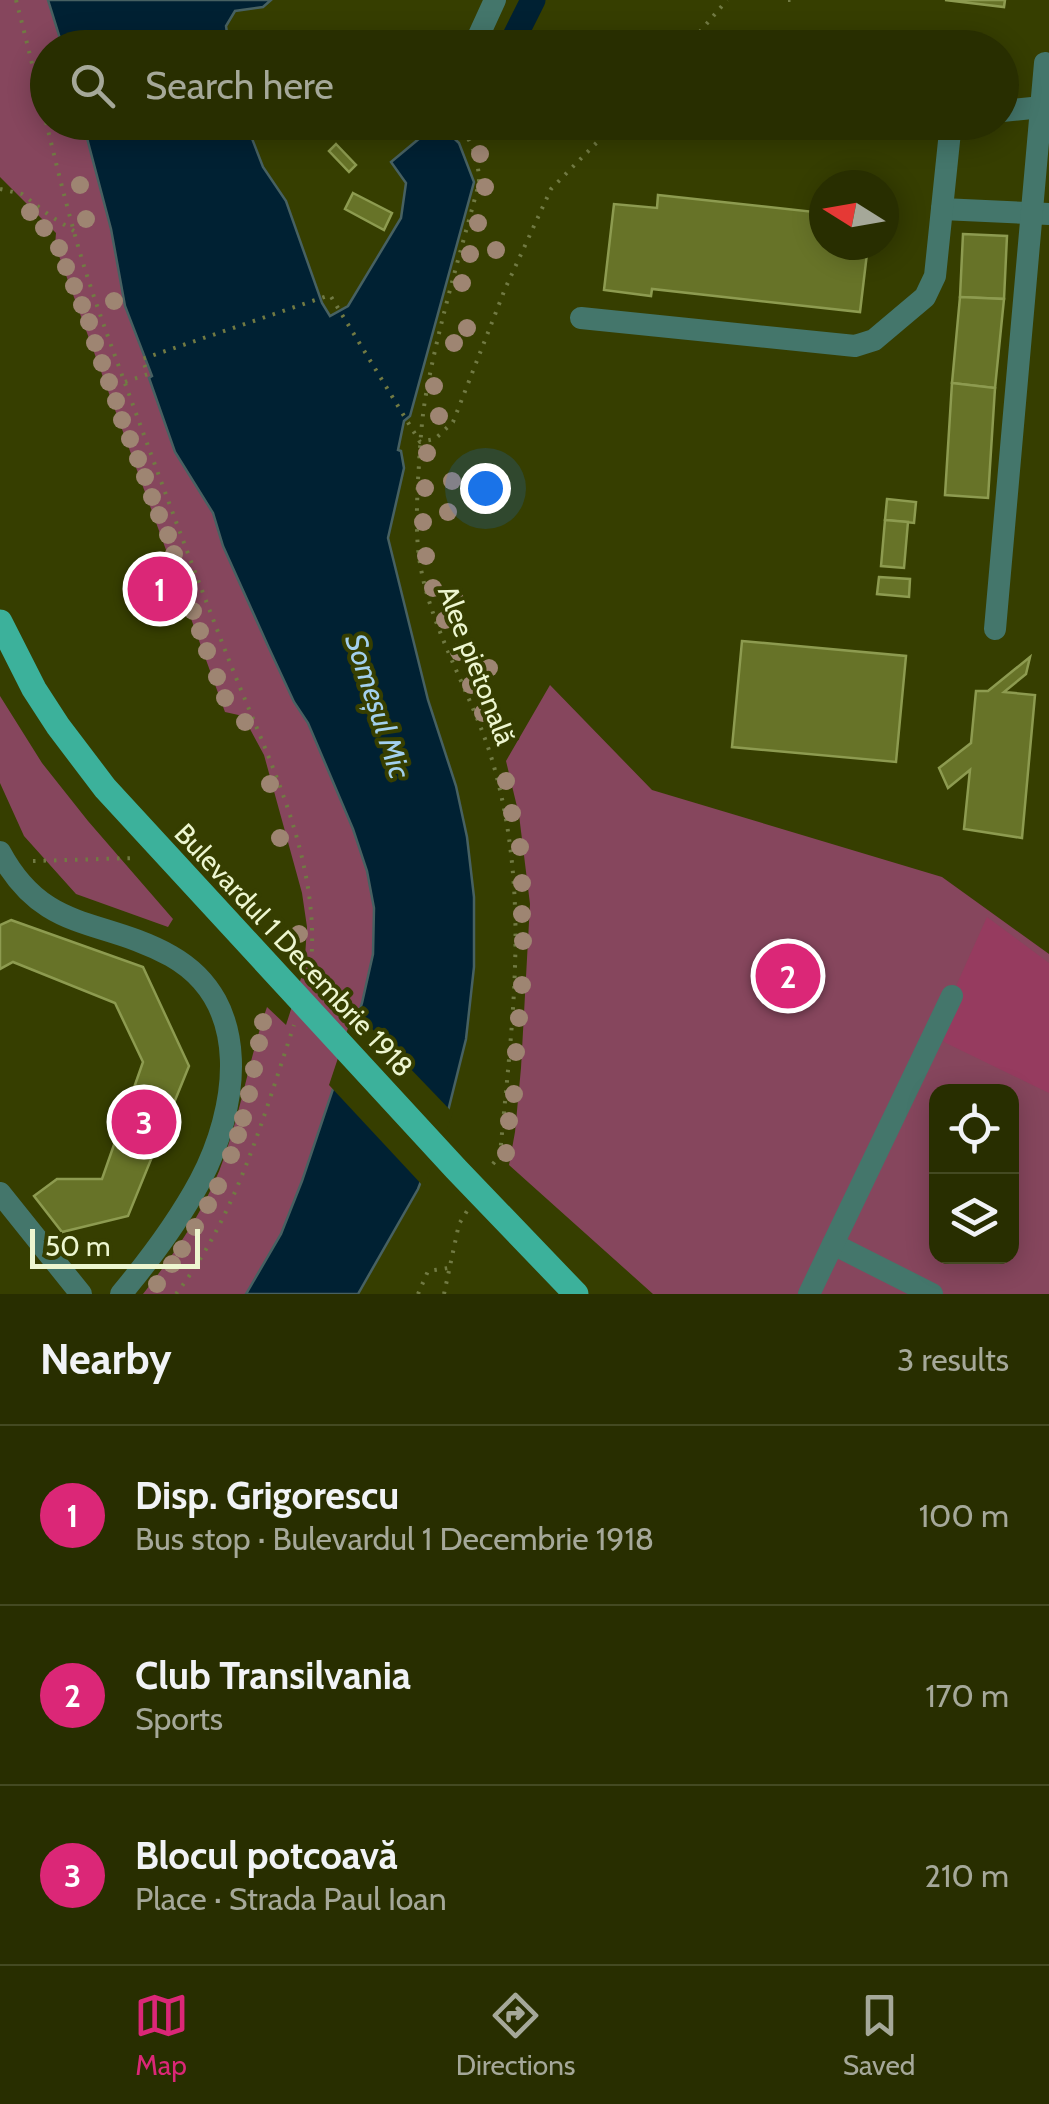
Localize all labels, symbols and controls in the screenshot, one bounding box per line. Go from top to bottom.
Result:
search box [30,30,1019,140]
icon: search [65,58,120,113]
text: Search here [145,62,334,109]
north arrow [809,170,899,260]
your location [460,463,511,514]
pin: 1 [128,552,192,626]
street label: Alee pietonală [431,580,523,750]
water label: Someșul Mic [337,629,419,784]
street label: Bulevardul 1 Decembrie 1918 [168,816,420,1084]
pin: 2 [756,938,820,1014]
pin: 3 [112,1084,176,1160]
map controls [929,1084,1019,1264]
button: locate [929,1084,1019,1174]
button: layers [929,1174,1019,1264]
scale bar [30,1224,200,1268]
text: 50 m [45,1229,111,1263]
text: Nearby [40,1333,172,1385]
text: 3 results [897,1340,1009,1379]
text: Disp. Grigorescu [135,1472,399,1519]
text: 1 [67,1496,78,1535]
text: 100 m [919,1496,1009,1535]
text: Bus stop · Bulevardul 1 Decembrie 1918 [135,1519,654,1558]
text: Club Transilvania [135,1652,411,1699]
text: 2 [64,1676,81,1715]
text: 170 m [925,1676,1009,1715]
text: Sports [135,1699,223,1738]
text: Blocul potcoavă [135,1832,398,1879]
text: 3 [64,1856,81,1895]
text: 210 m [924,1856,1009,1895]
text: Place · Strada Paul Ioan [135,1879,447,1918]
tab: Map [134,1988,189,2082]
tab: Directions [456,1988,575,2082]
tab: Saved [843,1988,915,2082]

